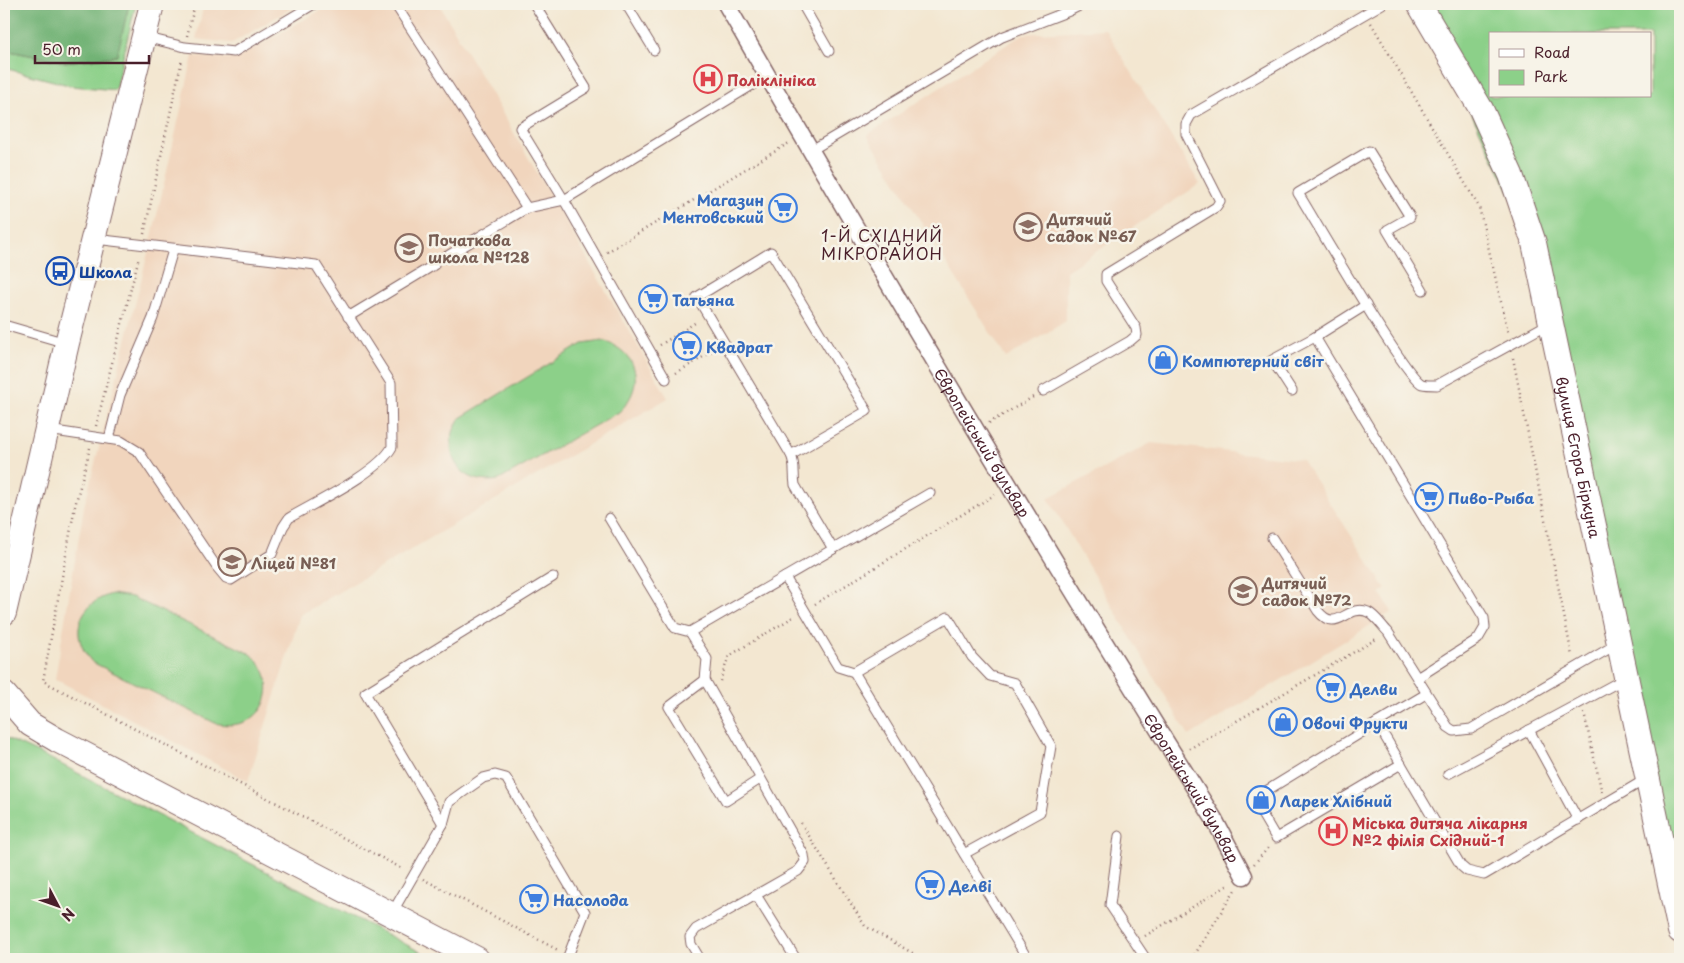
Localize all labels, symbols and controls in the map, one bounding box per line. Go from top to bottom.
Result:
scale bar [35,32,149,64]
legend [1489,32,1652,98]
text: 50 m [42,37,81,60]
text: Road [1534,40,1570,63]
hospital icon: Поліклініка [693,64,723,94]
text: Park [1534,64,1568,87]
place label: Поліклініка [727,68,816,91]
place label: Магазин Ментовський [662,188,764,228]
supermarket icon: Магазин Ментовський [768,193,798,223]
place label: Дитячий садок №67 [1046,207,1137,247]
school or university icon: Дитячий садок №67 [1013,212,1043,242]
district label: 1-Й СХІДНИЙ МІКРОРАЙОН [821,223,943,265]
place label: Початкова школа №128 [428,228,530,268]
school or university icon: Початкова школа №128 [394,233,424,263]
bus stop icon: Школа [45,256,75,286]
place label: Школа [79,260,132,283]
supermarket icon: Татьяна [638,284,668,314]
place label: Татьяна [672,288,735,311]
supermarket icon: Квадрат [672,331,702,361]
place label: Квадрат [706,335,773,358]
shop icon: Компютерний світ [1148,345,1178,375]
place label: Компютерний світ [1182,349,1325,372]
street label: Європейський бульвар [929,363,1037,521]
street label: вулиця Єгора Біркуна [1551,374,1608,540]
supermarket icon: Пиво-Рыба [1414,482,1444,512]
place label: Пиво-Рыба [1448,486,1535,509]
school or university icon: Ліцей №81 [217,547,247,577]
place label: Ліцей №81 [251,551,336,574]
place label: Дитячий садок №72 [1261,571,1352,611]
school or university icon: Дитячий садок №72 [1228,576,1258,606]
supermarket icon: Делви [1316,673,1346,703]
place label: Делви [1349,677,1398,700]
shop icon: Овочі Фрукти [1268,707,1298,737]
street label: Європейський бульвар [1139,708,1246,866]
place label: Овочі Фрукти [1302,711,1408,734]
shop icon: Ларек Хлібний [1246,785,1276,815]
place label: Ларек Хлібний [1280,789,1392,812]
place label: Міська дитяча лікарня №2 філія Східний-1 [1352,811,1528,851]
hospital icon: Міська дитяча лікарня №2 філія Східний-1 [1318,816,1348,846]
supermarket icon: Делві [915,870,945,900]
place label: Делві [948,874,992,897]
north arrow [32,880,82,930]
supermarket icon: Насолода [519,884,549,914]
place label: Насолода [553,888,629,911]
text: N [57,904,80,926]

